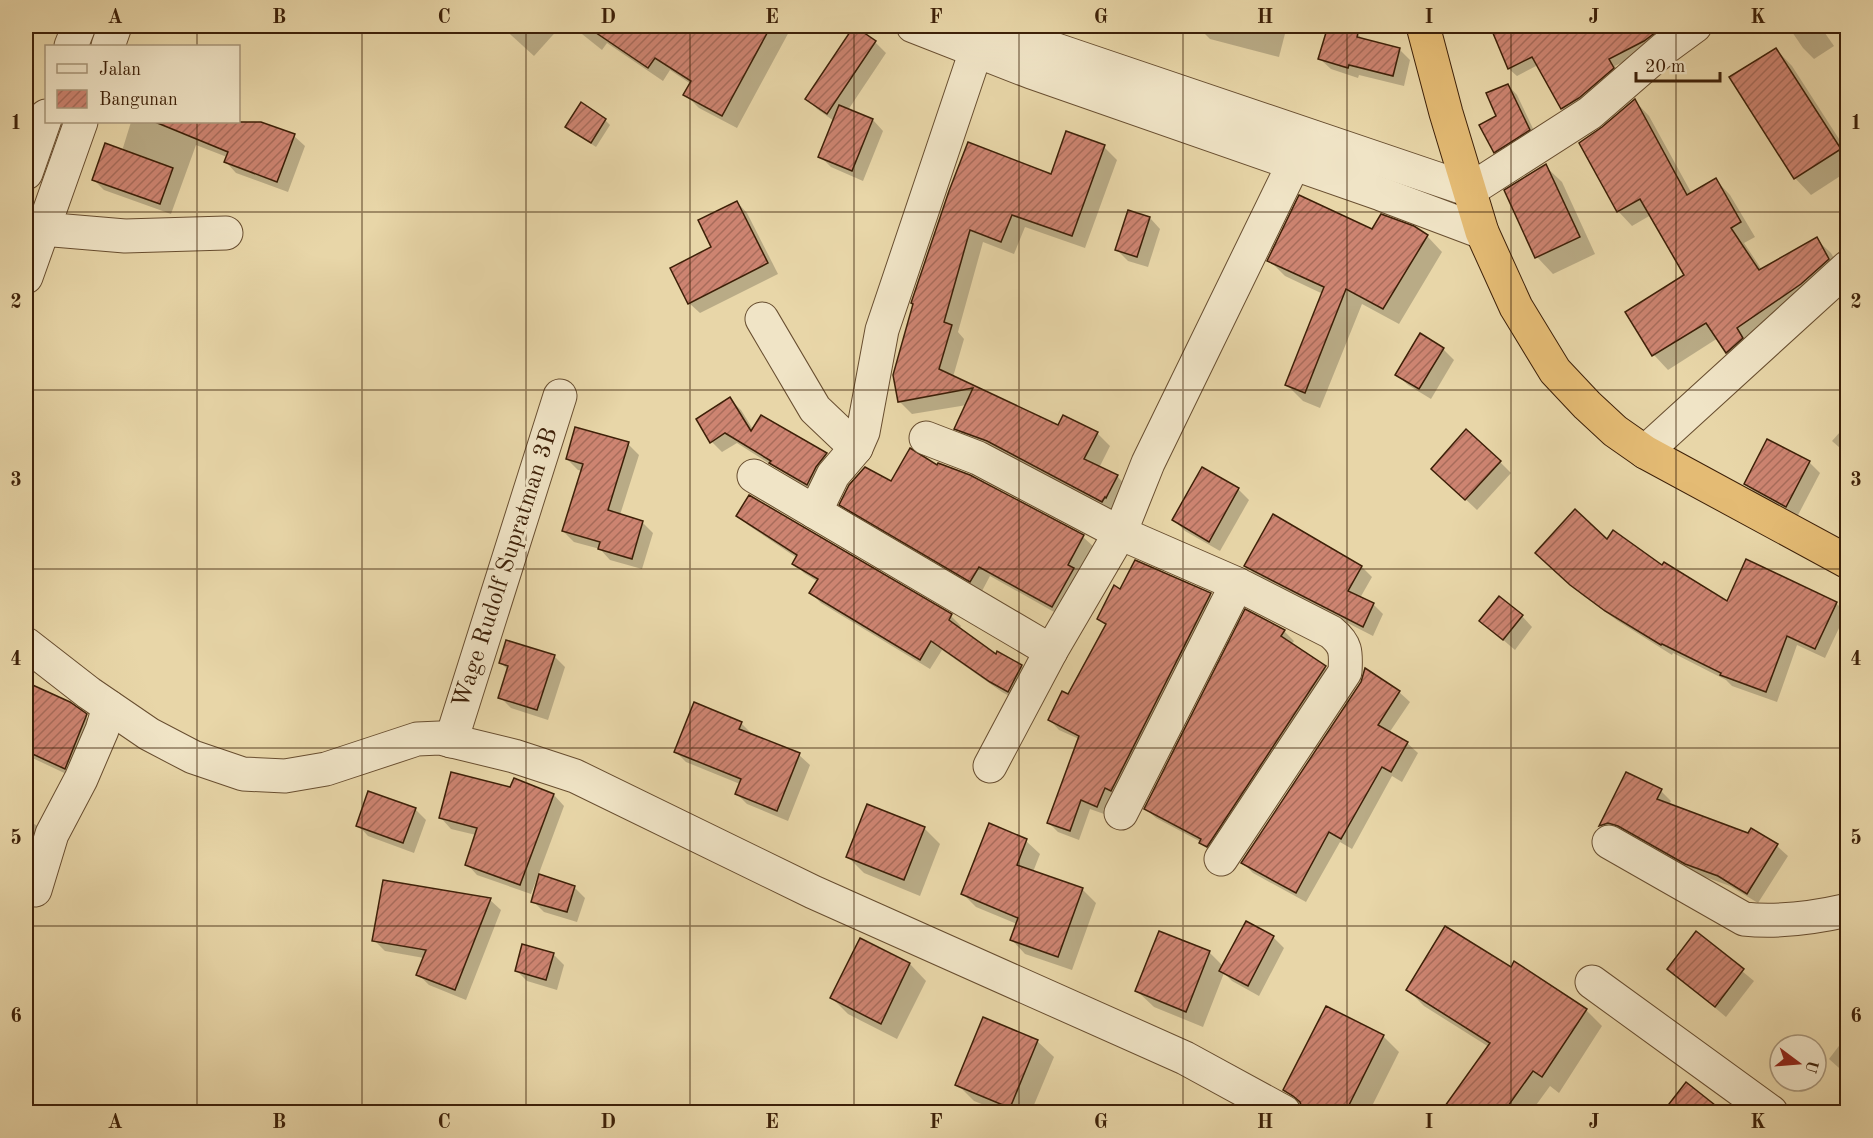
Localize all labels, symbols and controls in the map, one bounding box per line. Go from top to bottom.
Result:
text: A [107,8,123,28]
text: B [272,8,286,28]
text: C [437,8,451,28]
text: D [600,8,616,28]
text: E [765,8,779,28]
text: F [929,8,943,28]
text: G [1094,8,1108,28]
text: H [1257,8,1273,28]
text: I [1425,8,1433,28]
text: J [1589,8,1600,28]
text: K [1750,8,1766,28]
legend [45,45,240,123]
scale bar [1636,45,1720,83]
text: 20 m [1645,58,1685,76]
text: Jalan [99,61,141,79]
text: Bangunan [99,91,178,109]
text: 1 [10,114,22,134]
text: 1 [1850,114,1862,134]
text: 2 [10,293,22,313]
text: 2 [1850,293,1862,313]
street label: Wage Rudolf Supratman 3B [449,425,563,711]
text: 3 [10,471,22,491]
text: 3 [1850,471,1862,491]
text: 4 [10,650,22,670]
text: 4 [1850,650,1862,670]
text: 5 [10,828,22,849]
text: 5 [1850,828,1862,849]
text: 6 [10,1007,22,1027]
text: 6 [1850,1007,1862,1027]
north arrow [1768,1033,1828,1093]
text: U [1801,1058,1820,1075]
text: A [107,1113,123,1133]
text: B [272,1113,286,1133]
text: C [437,1113,451,1133]
text: D [600,1113,616,1133]
text: E [765,1113,779,1133]
text: F [929,1113,943,1133]
text: G [1094,1113,1108,1133]
text: H [1257,1113,1273,1133]
text: I [1425,1113,1433,1133]
text: J [1589,1113,1600,1133]
text: K [1750,1113,1766,1133]

